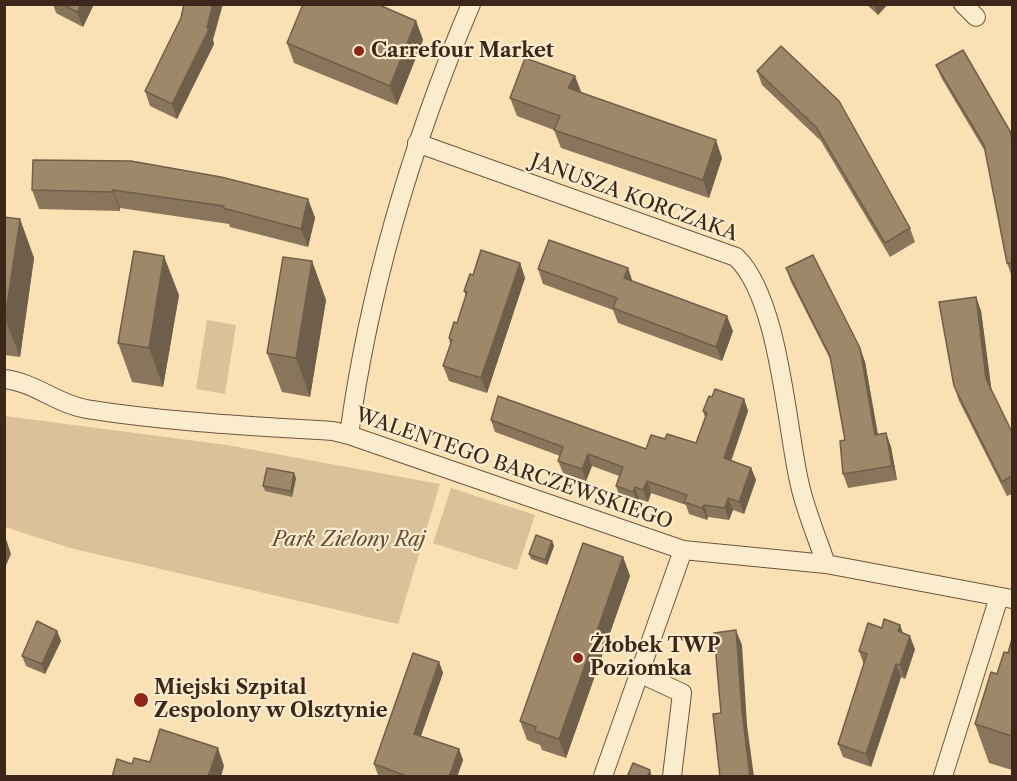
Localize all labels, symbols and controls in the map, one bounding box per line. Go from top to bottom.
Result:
place label: Carrefour Market [371,39,554,63]
marker: Carrefour Market [352,44,366,58]
street label: JANUSZA KORCZAKA [527,149,741,247]
street label: WALENTEGO BARCZEWSKIEGO [352,403,676,535]
park label: Park Zielony Raj [272,528,426,552]
place label: Żłobek TWP Poziomka [590,634,721,681]
marker: Żłobek TWP Poziomka [571,651,585,665]
place label: Miejski Szpital Zespolony w Olsztynie [154,676,388,723]
marker: Miejski Szpital Zespolony w Olsztynie [132,691,150,709]

